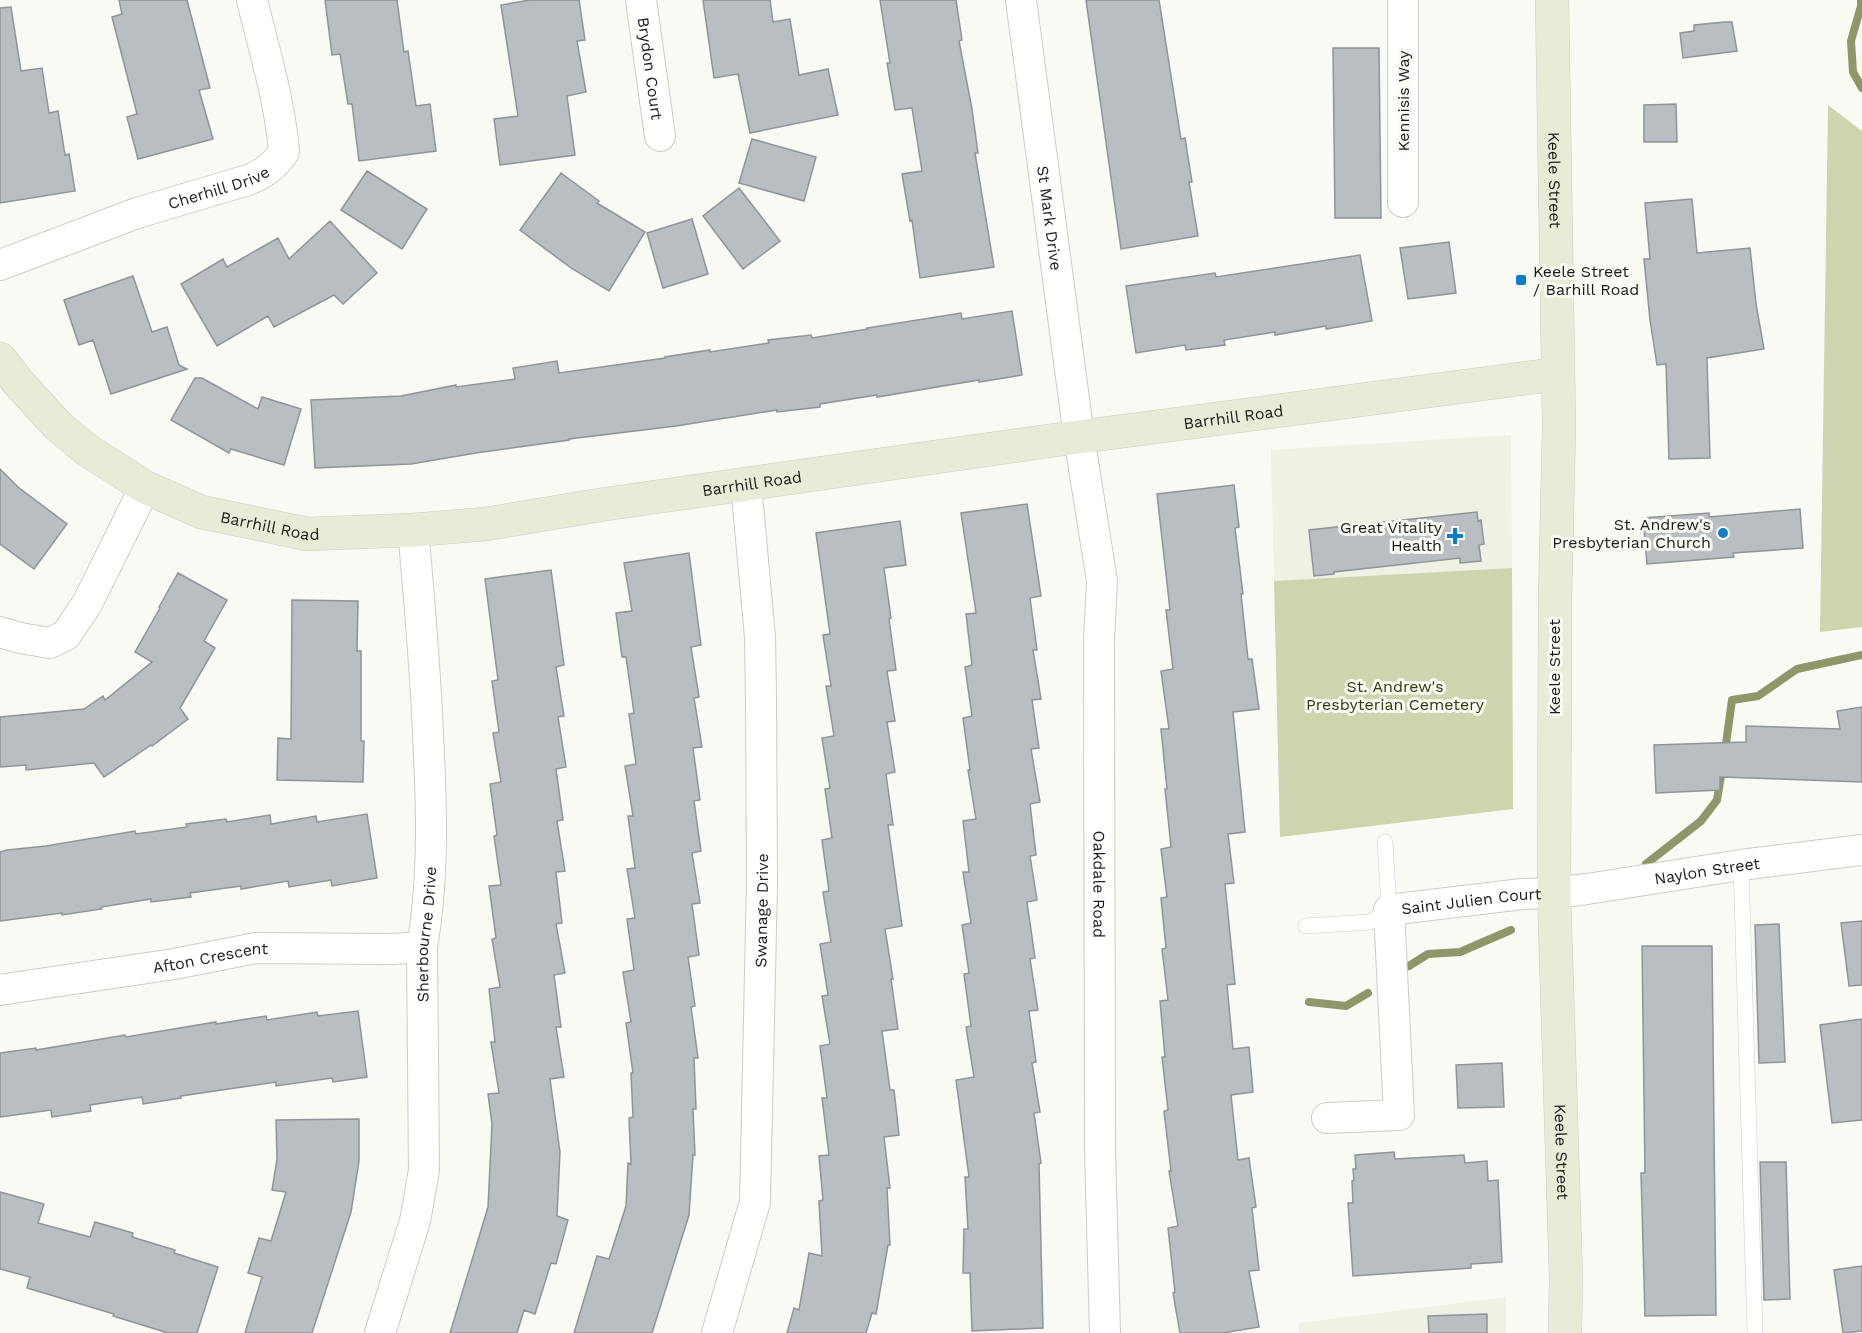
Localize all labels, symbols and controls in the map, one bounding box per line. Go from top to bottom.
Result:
street label: Brydon Court [634,16,667,121]
street label: Kennisis Way [1394,50,1413,151]
street label: Keele Street [1545,132,1565,228]
street label: Cherhill Drive [166,162,273,213]
street label: St Mark Drive [1034,164,1066,272]
place label: Keele Street / Barhill Road [1533,262,1639,299]
marker: Keele Street / Barhill Road [1514,273,1528,287]
street label: Barrhill Road [1182,401,1284,433]
street label: Barrhill Road [701,467,803,500]
street label: Barrhill Road [219,507,320,544]
place label: St. Andrew's Presbyterian Church [1552,515,1711,552]
place label: Great Vitality Health [1340,518,1443,555]
marker: St. Andrew's Presbyterian Church [1716,526,1730,540]
marker: Great Vitality Health [1446,527,1464,545]
street label: Keele Street [1545,619,1564,715]
park label: St. Andrew's Presbyterian Cemetery [1306,677,1485,714]
street label: Oakdale Road [1090,830,1109,938]
street label: Swanage Drive [751,853,772,968]
street label: Naylon Street [1653,853,1761,888]
street label: Sherbourne Drive [412,866,440,1002]
street label: Saint Julien Court [1400,884,1542,918]
street label: Afton Crescent [151,938,268,977]
street label: Keele Street [1551,1103,1573,1200]

